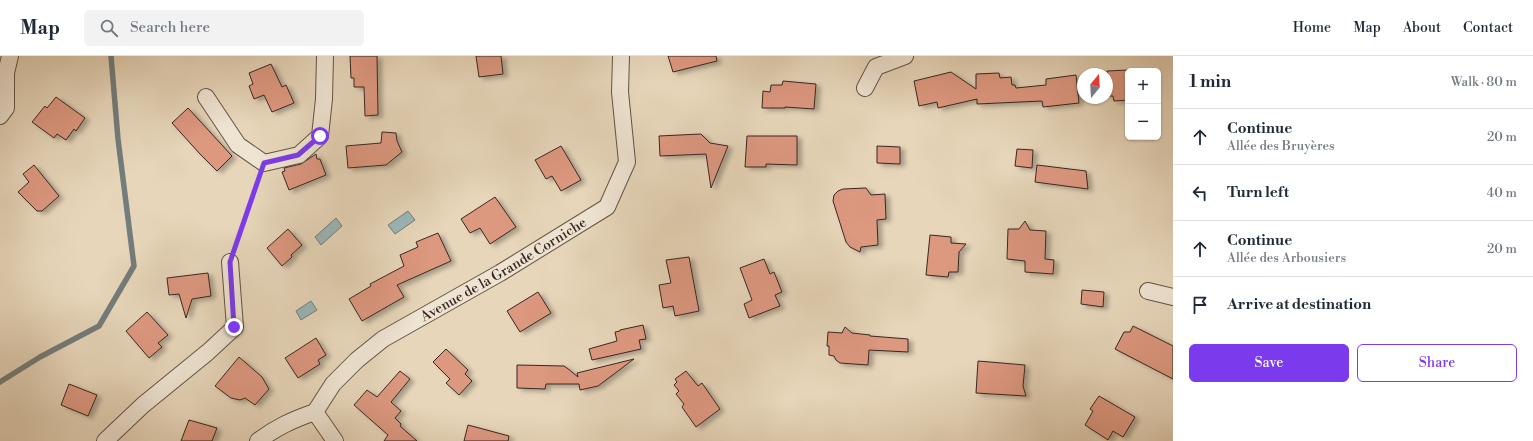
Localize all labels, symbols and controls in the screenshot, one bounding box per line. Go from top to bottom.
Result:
search box [84,10,364,46]
text: Map [20,16,60,40]
icon: search [98,17,120,39]
text: Search here [130,18,210,37]
text: Home [1293,19,1331,37]
text: Map [1353,19,1381,37]
text: About [1403,19,1441,37]
text: Contact [1463,19,1513,37]
north arrow [1077,68,1113,104]
map controls [1125,68,1161,140]
button: + [1125,68,1161,104]
text: 1 min [1189,71,1231,93]
text: Walk · 80 m [1451,74,1517,90]
button: − [1125,104,1161,140]
text: Continue [1227,119,1292,138]
icon: ahead [1189,126,1211,148]
route start [311,127,329,145]
text: 20 m [1487,129,1517,145]
text: Allée des Bruyères [1227,138,1335,154]
icon: left [1189,182,1211,204]
text: Turn left [1227,183,1289,202]
text: 40 m [1487,185,1517,201]
street label: Avenue de la Grande Corniche [417,214,590,327]
text: Continue [1227,231,1292,250]
icon: ahead [1189,238,1211,260]
text: 20 m [1487,241,1517,257]
text: Allée des Arbousiers [1227,250,1346,266]
icon: arrive [1189,294,1211,316]
text: Arrive at destination [1227,295,1371,314]
route end [225,318,243,336]
button: Save [1189,344,1349,382]
button: Share [1357,344,1517,382]

